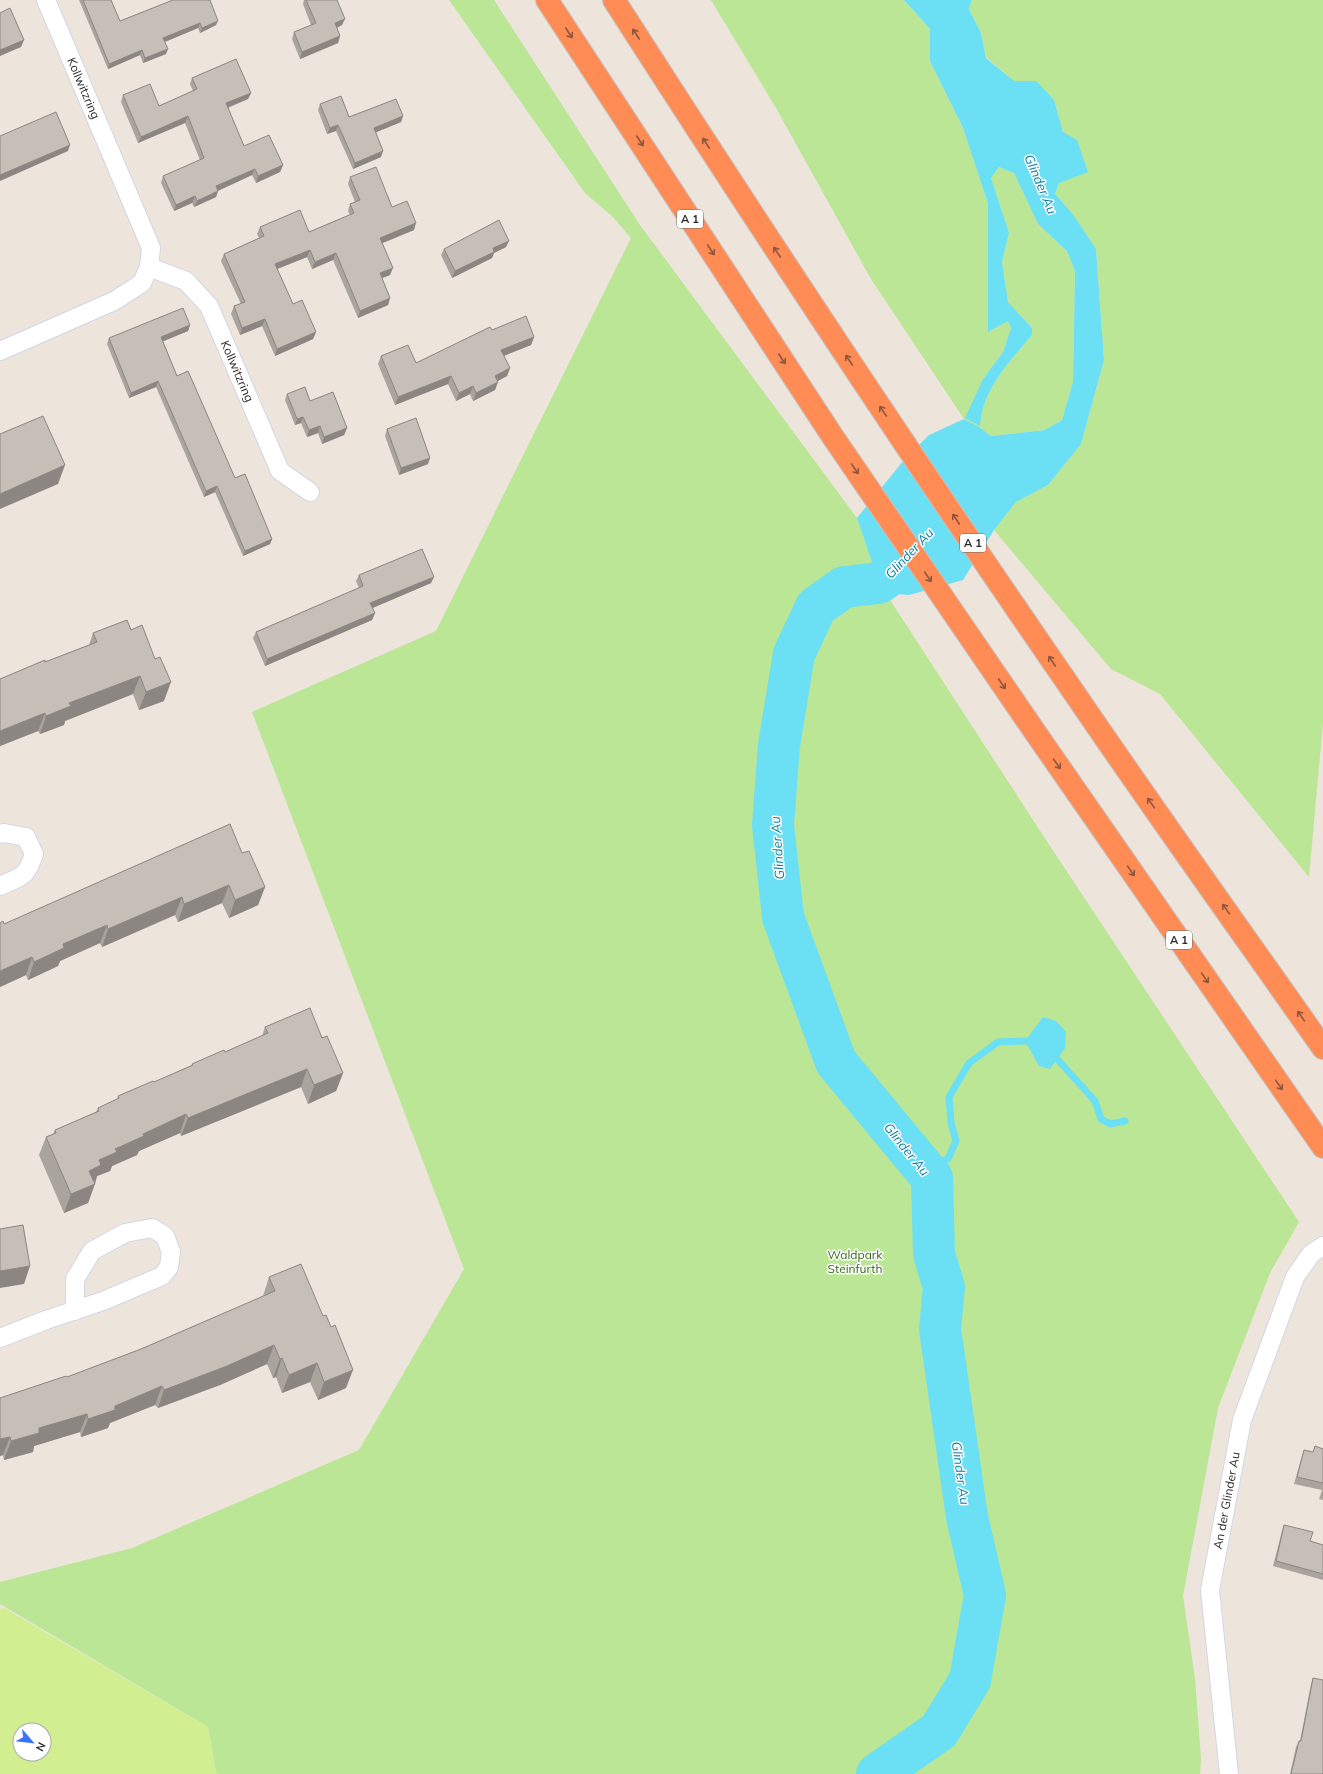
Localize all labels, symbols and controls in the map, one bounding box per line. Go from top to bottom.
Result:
one-way arrow [565,27,573,38]
one-way arrow [631,28,639,40]
street label: Kollwitzring [64,55,104,121]
one-way arrow [636,136,644,147]
one-way arrow [702,138,710,149]
water label: Glinder Au [1021,152,1061,216]
road number: A 1 [677,210,703,228]
one-way arrow [707,244,715,255]
one-way arrow [773,247,781,258]
street label: Kollwitzring [218,338,257,404]
one-way arrow [778,353,786,364]
one-way arrow [845,355,853,366]
one-way arrow [879,406,887,417]
one-way arrow [851,464,859,475]
one-way arrow [952,514,960,525]
water label: Glinder Au [882,524,936,582]
road number: A 1 [960,534,986,552]
one-way arrow [924,571,932,582]
one-way arrow [1048,656,1057,667]
one-way arrow [998,678,1006,689]
one-way arrow [1053,759,1061,770]
one-way arrow [1147,798,1155,809]
water label: Glinder Au [767,816,787,880]
one-way arrow [1127,866,1135,877]
one-way arrow [1222,904,1230,915]
road number: A 1 [1166,931,1192,949]
one-way arrow [1201,972,1209,983]
one-way arrow [1297,1011,1305,1022]
one-way arrow [1275,1079,1283,1090]
water label: Glinder Au [881,1119,933,1179]
park label: Waldpark Steinfurth [828,1247,883,1276]
water label: Glinder Au [949,1441,973,1505]
street label: An der Glinder Au [1210,1451,1243,1550]
north arrow [12,1722,52,1762]
text: N [33,1740,49,1754]

